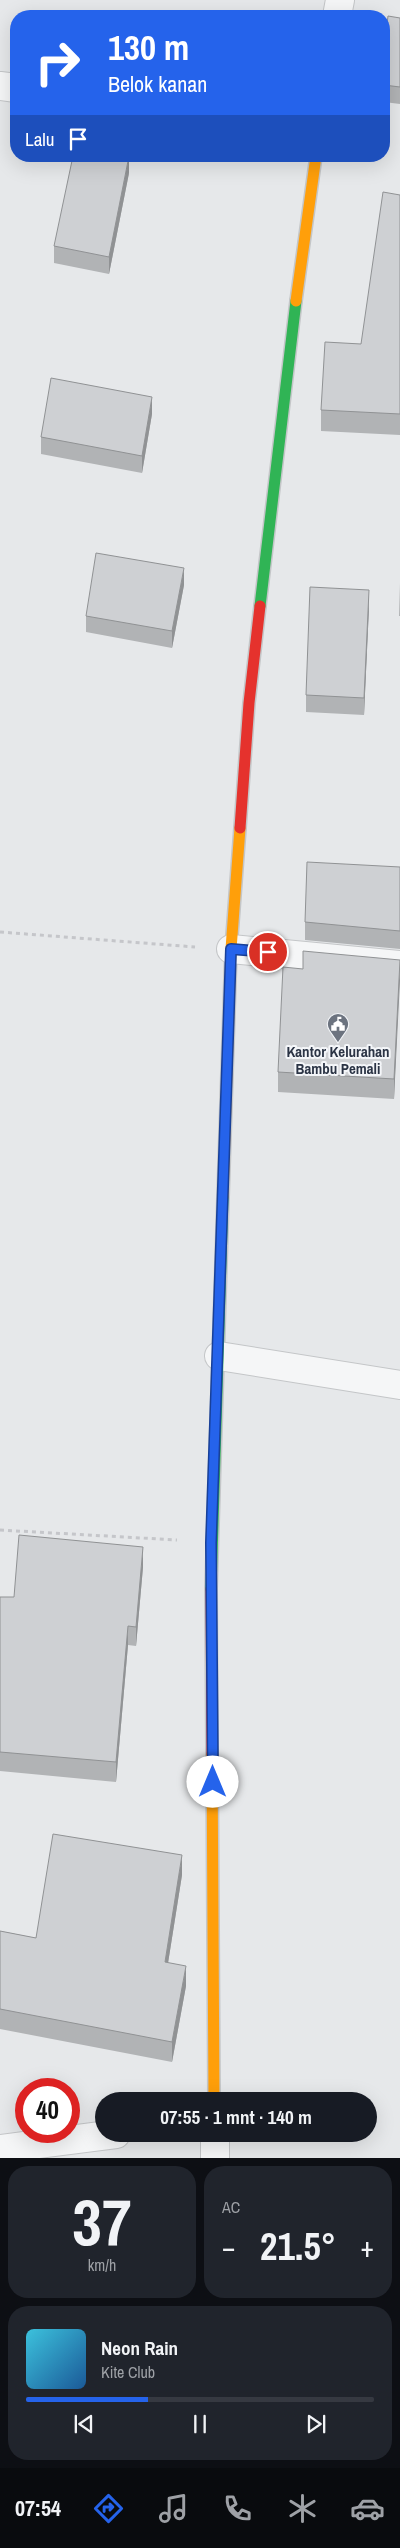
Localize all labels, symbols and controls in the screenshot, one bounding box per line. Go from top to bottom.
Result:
text: 130 m [108,24,189,71]
icon: right [25,30,90,95]
text: Belok kanan [108,69,207,99]
icon: arrive [64,125,92,153]
text: Lalu [25,126,54,152]
pin [247,931,289,973]
icon: arrive [254,938,282,966]
public building icon: Kantor Kelurahan Bambu Pemali [326,1012,350,1043]
place label: Kantor Kelurahan Bambu Pemali [286,1041,390,1079]
position arrow [186,1755,238,1807]
speed limit sign: 40 [15,2078,80,2143]
text: 07:55 · 1 mnt · 140 m [160,2104,312,2130]
text: 37 [72,2178,132,2265]
text: AC [222,2196,240,2218]
text: 21.5° [260,2221,336,2272]
text: − [222,2228,235,2266]
text: + [361,2228,374,2266]
text: km/h [88,2254,116,2276]
text: Neon Rain [101,2335,178,2361]
text: Kite Club [101,2361,155,2383]
icon: previous [70,2410,98,2438]
icon: pause [186,2410,214,2438]
icon: next [302,2410,330,2438]
icon: directions [91,2491,126,2526]
icon: music [156,2491,191,2526]
icon: phone [220,2491,255,2526]
icon: climate [285,2491,320,2526]
icon: car [350,2491,385,2526]
text: 07:54 [15,2493,61,2523]

